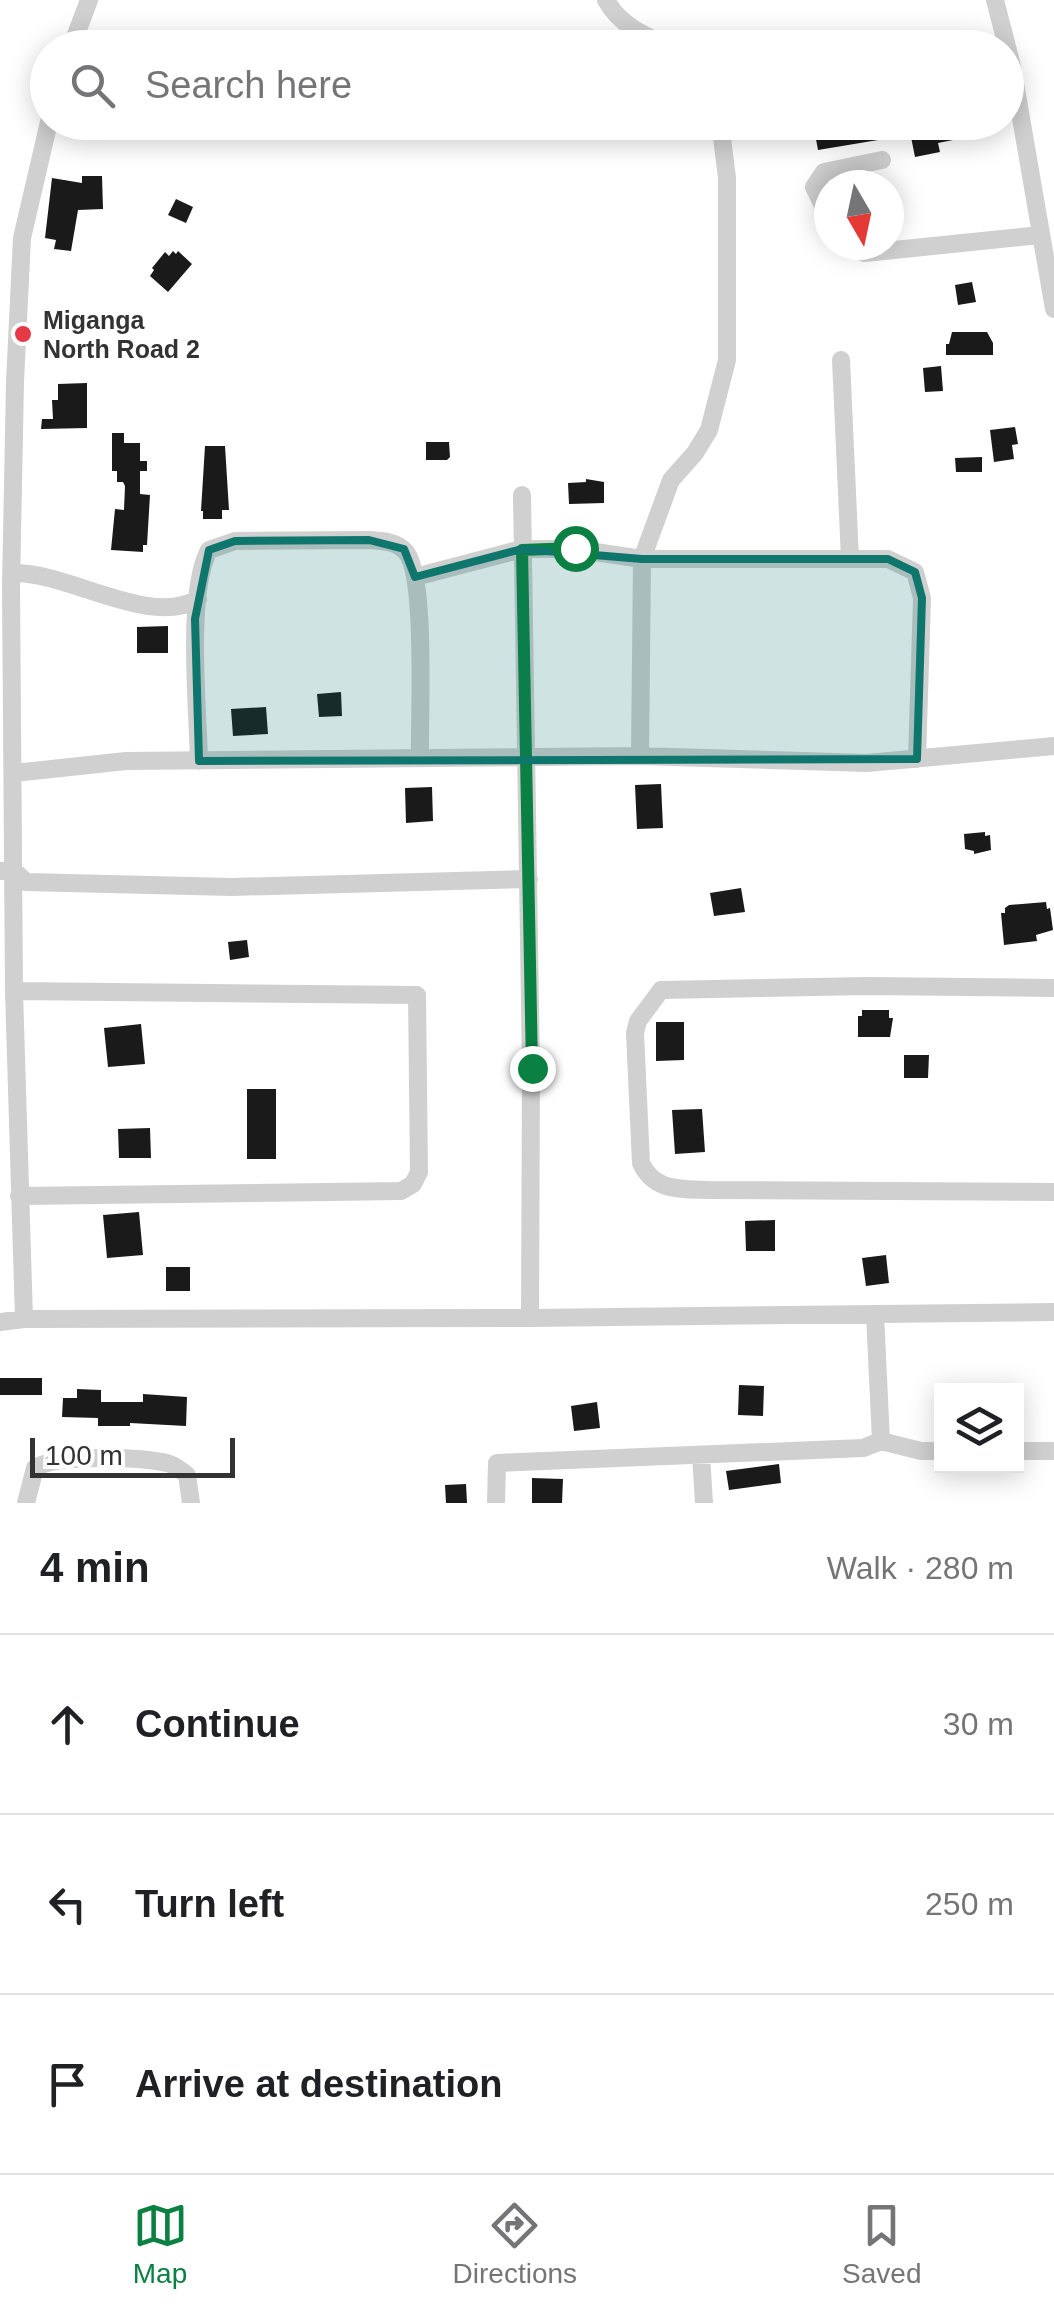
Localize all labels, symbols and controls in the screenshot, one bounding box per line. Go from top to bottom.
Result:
search box [30,30,1024,140]
icon: search [65,58,120,113]
text: Search here [145,64,352,106]
north arrow [814,170,904,260]
place label: Miganga North Road 2 [43,306,200,363]
marker: Miganga North Road 2 [12,323,34,345]
route start [553,526,599,572]
route end [510,1046,556,1092]
map controls [934,1383,1024,1473]
button: layers [934,1383,1024,1473]
scale bar [30,1433,235,1478]
text: 100 m [45,1440,123,1471]
text: 4 min [40,1544,150,1591]
text: Walk · 280 m [827,1550,1014,1586]
icon: ahead [40,1697,95,1752]
text: Continue [135,1703,300,1745]
text: 30 m [943,1706,1014,1742]
icon: left [40,1877,95,1932]
text: Turn left [135,1883,284,1925]
text: 250 m [925,1886,1014,1922]
icon: arrive [40,2057,95,2112]
text: Arrive at destination [135,2063,502,2105]
tab: Map [133,2198,188,2290]
tab: Directions [453,2198,577,2290]
tab: Saved [842,2198,921,2290]

